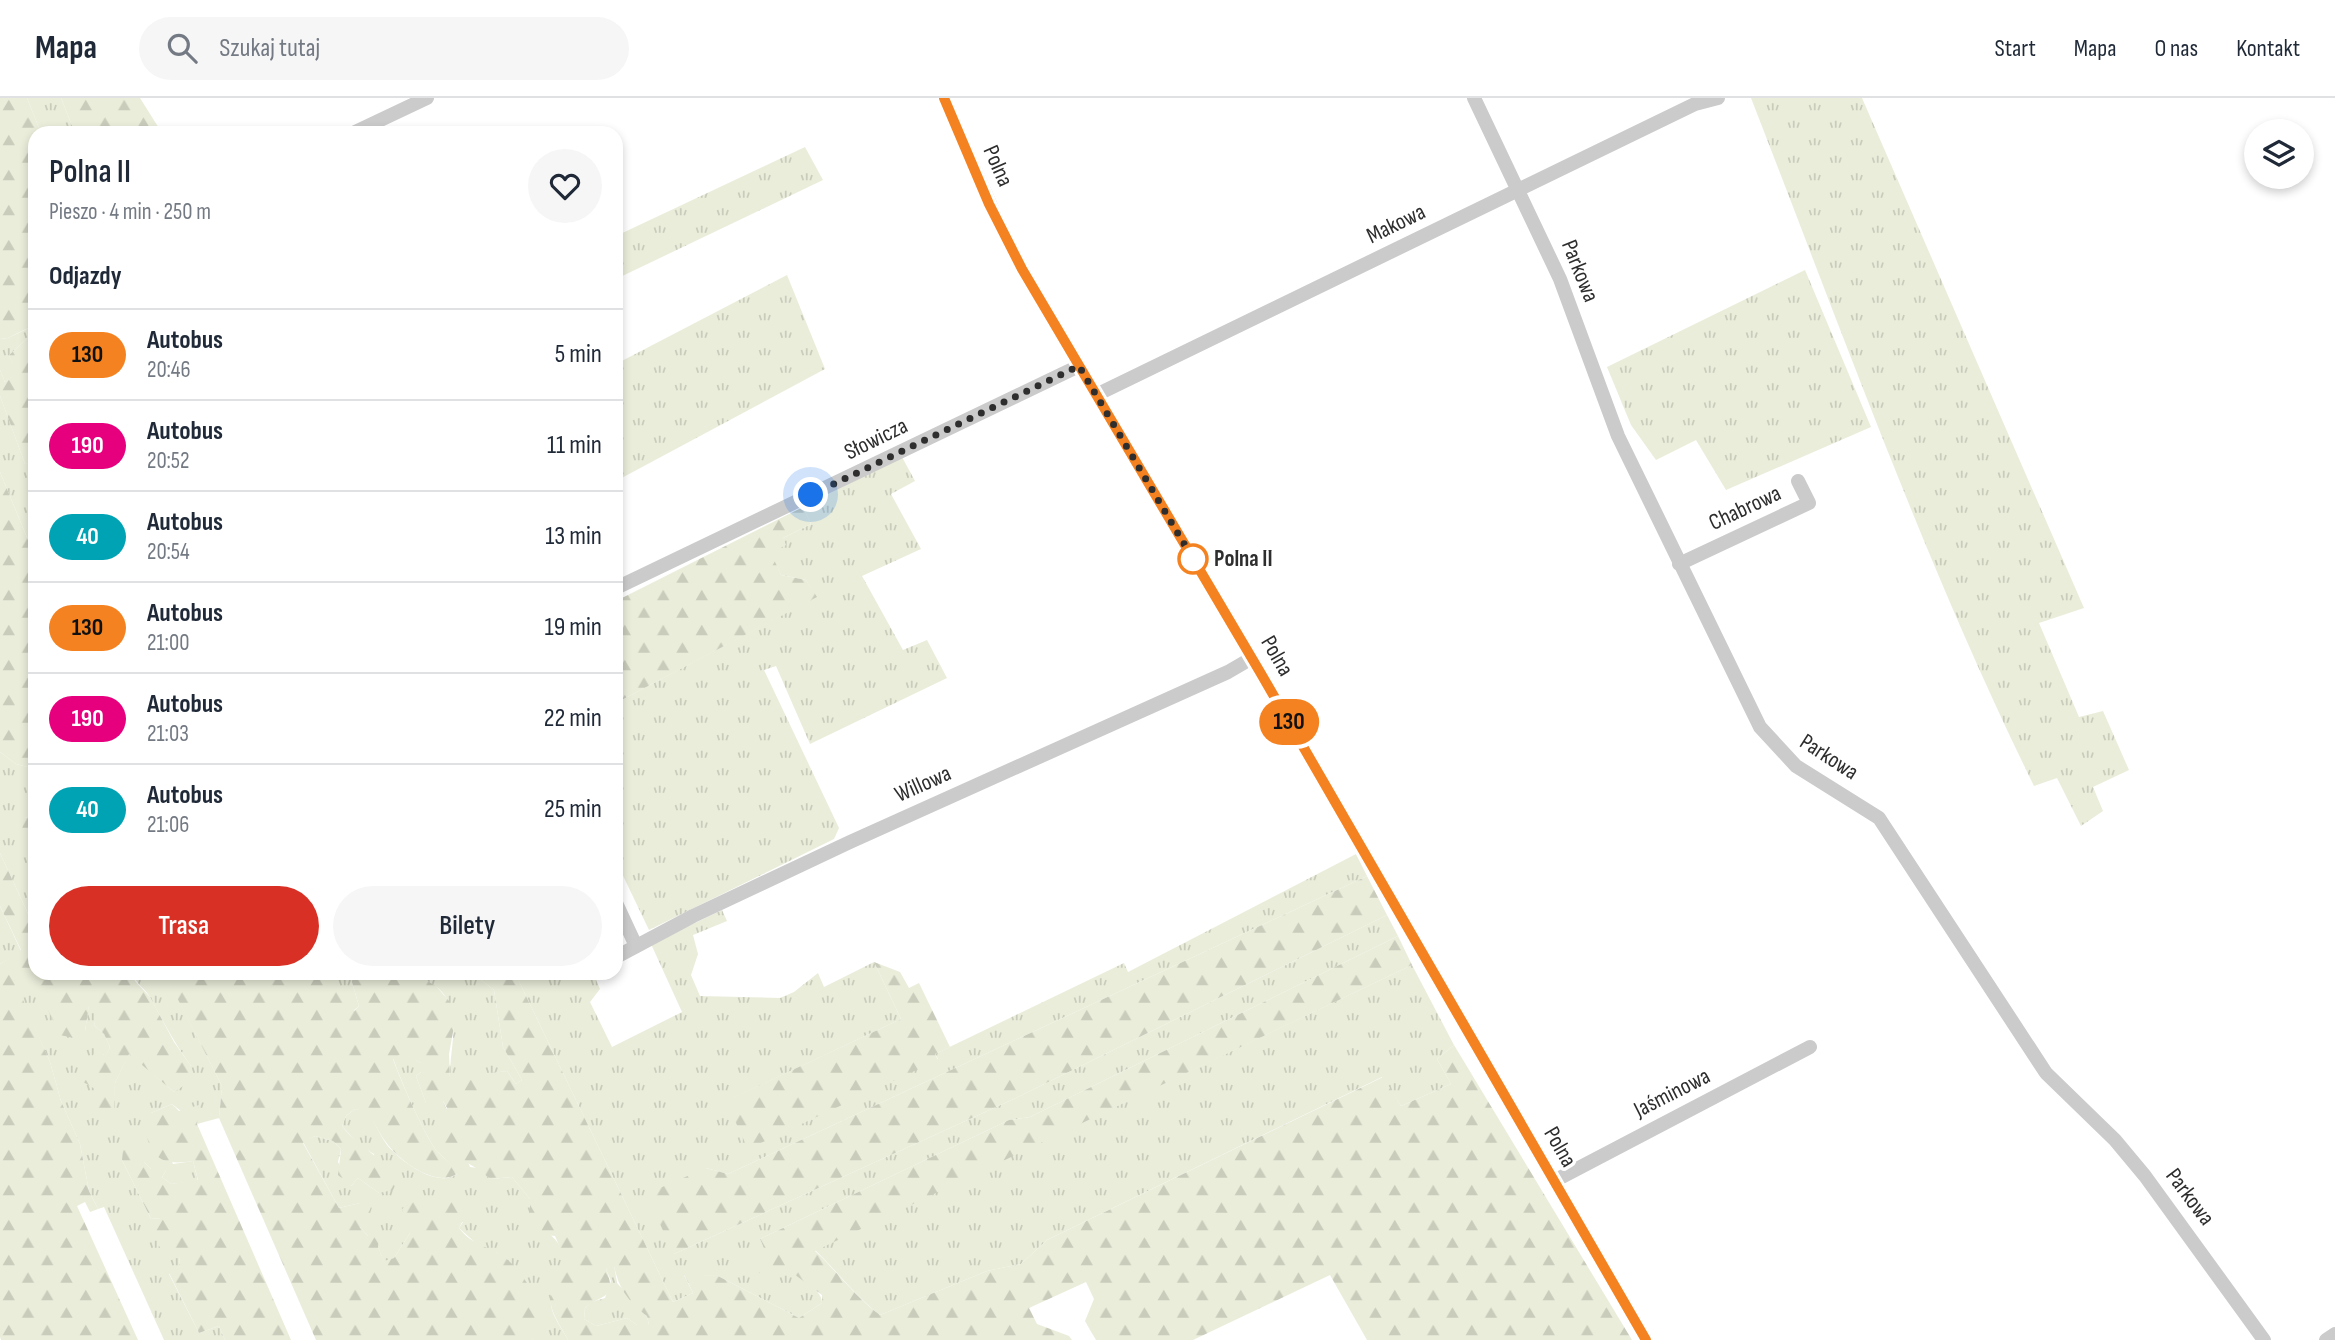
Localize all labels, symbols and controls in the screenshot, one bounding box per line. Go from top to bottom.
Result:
search box [139,17,629,80]
text: Mapa [35,28,97,68]
icon: search [163,29,201,67]
text: Szukaj tutaj [219,33,320,64]
text: Start [1995,34,2036,63]
text: Mapa [2074,34,2116,63]
text: O nas [2154,34,2198,63]
text: Kontakt [2236,34,2300,63]
map controls [2244,119,2314,189]
button: layers [2244,119,2314,189]
street label: Polna [977,141,1019,191]
button: heart [528,149,602,223]
text: Polna II [49,152,131,192]
text: Pieszo · 4 min · 250 m [49,198,211,226]
street label: Makowa [1362,198,1430,250]
street label: Parkowa [1555,236,1605,306]
text: Odjazdy [49,261,121,292]
text: Autobus [147,325,223,356]
text: 5 min [555,339,602,370]
text: 130 [72,340,103,369]
text: 20:46 [147,356,191,384]
street label: Słowicza [840,412,912,466]
text: Autobus [147,416,223,447]
text: 11 min [547,430,602,461]
text: 190 [71,431,104,460]
text: 20:52 [147,447,190,475]
your location [793,477,828,512]
street label: Chabrowa [1704,479,1786,537]
text: Autobus [147,507,223,538]
text: 13 min [545,521,602,552]
text: 40 [76,522,99,551]
text: 20:54 [147,538,190,566]
marker: Polna II [1178,544,1208,574]
place label: Polna II [1214,545,1273,573]
text: Autobus [147,598,223,629]
text: 19 min [545,612,602,643]
text: 130 [72,613,103,642]
text: 21:00 [147,629,189,657]
street label: Polna [1254,631,1300,681]
text: Autobus [147,689,223,720]
line badge: 130 [1249,699,1329,745]
text: 22 min [544,703,602,734]
text: 190 [71,704,104,733]
text: 130 [1273,707,1305,736]
text: 21:03 [147,720,189,748]
street label: Parkowa [1794,728,1864,786]
street label: Willowa [890,759,956,809]
text: Autobus [147,780,223,811]
text: 25 min [544,794,602,825]
text: 40 [76,795,99,824]
text: 21:06 [147,811,189,839]
button: Trasa [49,886,319,966]
button: Bilety [333,886,602,966]
street label: Jaśminowa [1628,1062,1715,1124]
street label: Polna [1537,1122,1583,1172]
street label: Parkowa [2159,1163,2221,1231]

